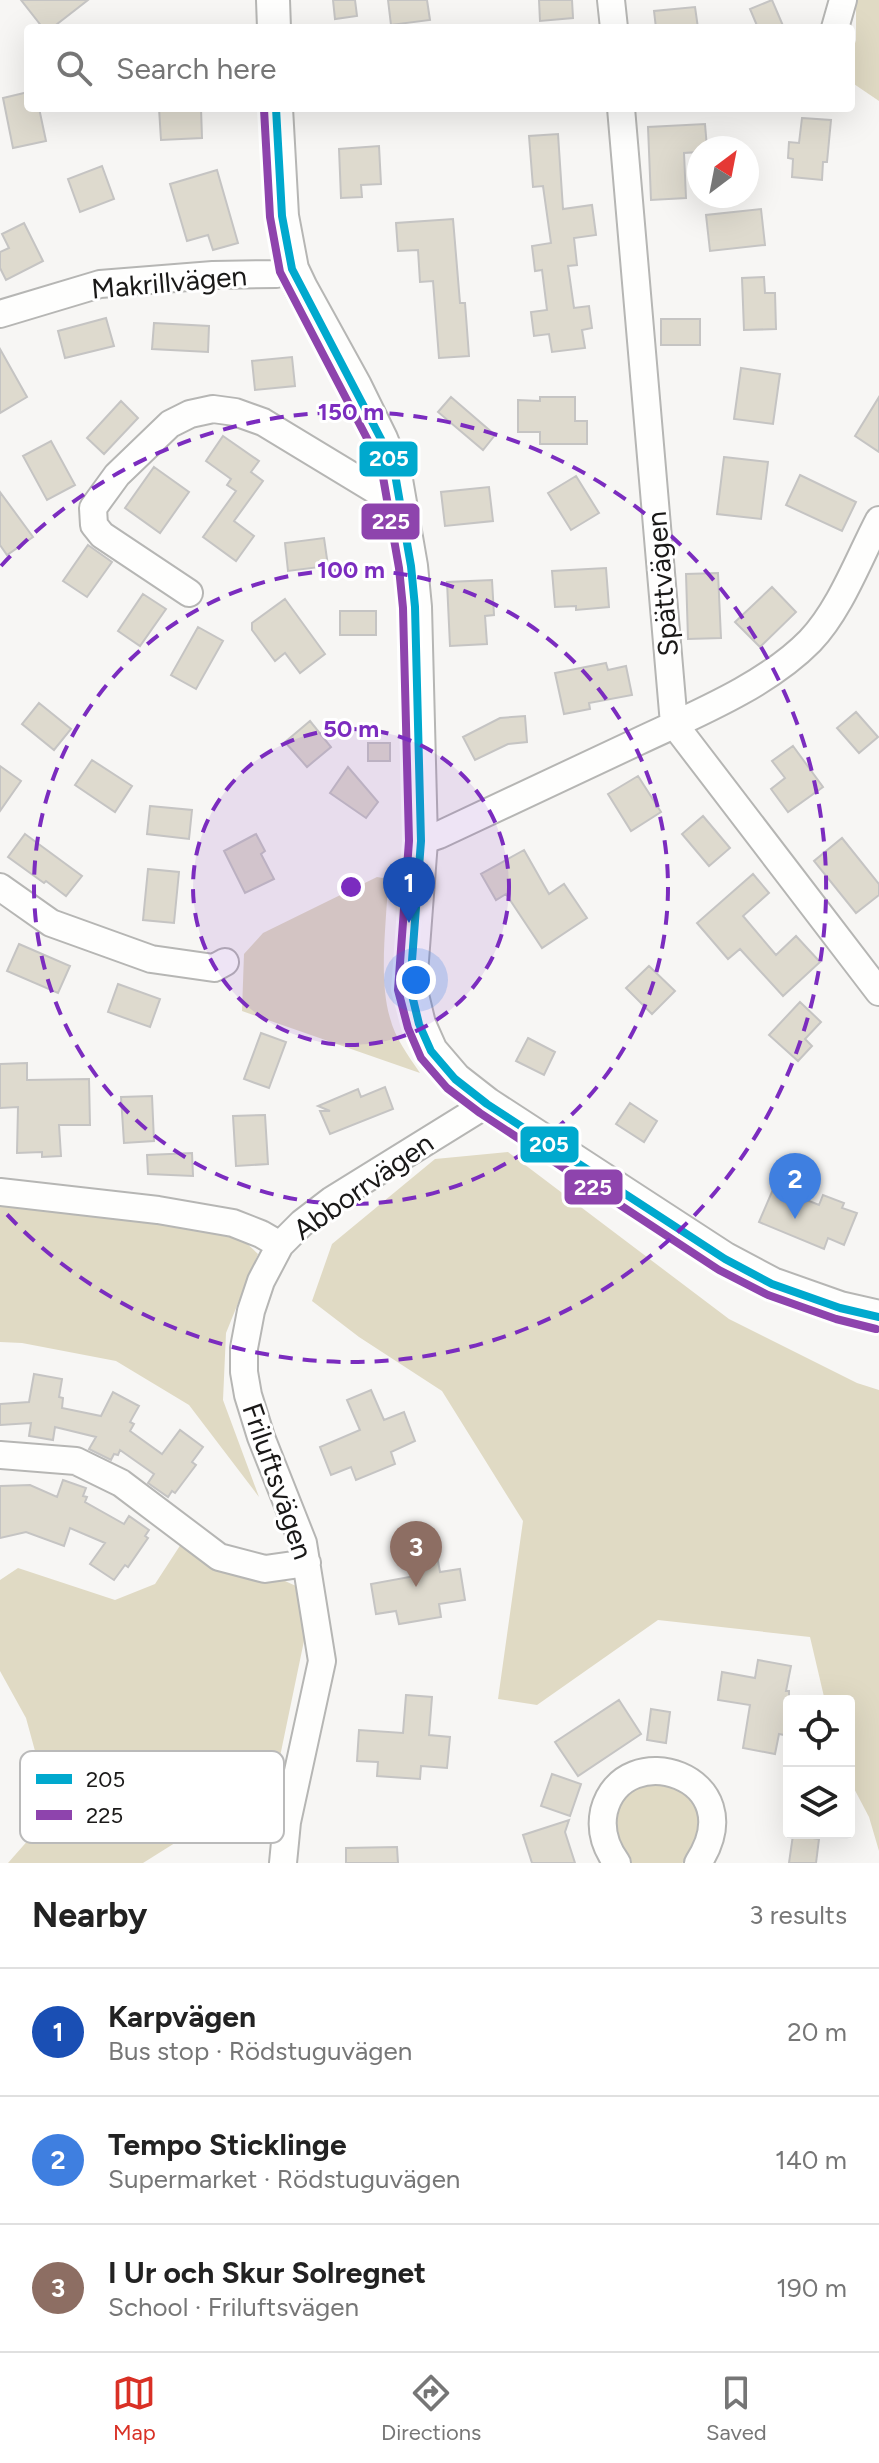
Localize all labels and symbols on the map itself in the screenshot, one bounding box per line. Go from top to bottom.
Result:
north arrow [687,136,759,208]
street label: Makrillvägen [90,258,248,306]
text: 150 m [318,397,384,426]
line badge: 205 [358,440,419,478]
text: 205 [369,445,409,472]
line badge: 225 [360,502,421,541]
text: 225 [372,508,410,535]
street label: Spättvägen [639,510,685,658]
text: 100 m [317,555,385,584]
text: 50 m [323,714,379,743]
pin: 1 [383,857,435,923]
centre of rings [337,873,365,901]
your location [396,960,436,1000]
street label: Abborrvägen [286,1125,440,1247]
line badge: 205 [519,1125,580,1164]
text: 205 [529,1131,569,1158]
pin: 2 [769,1153,821,1219]
line badge: 225 [563,1168,624,1206]
text: 225 [574,1174,612,1201]
street label: Friluftsvägen [235,1399,321,1563]
pin: 3 [390,1521,442,1587]
legend [20,1751,284,1843]
text: 205 [86,1766,125,1793]
text: 225 [86,1802,123,1829]

